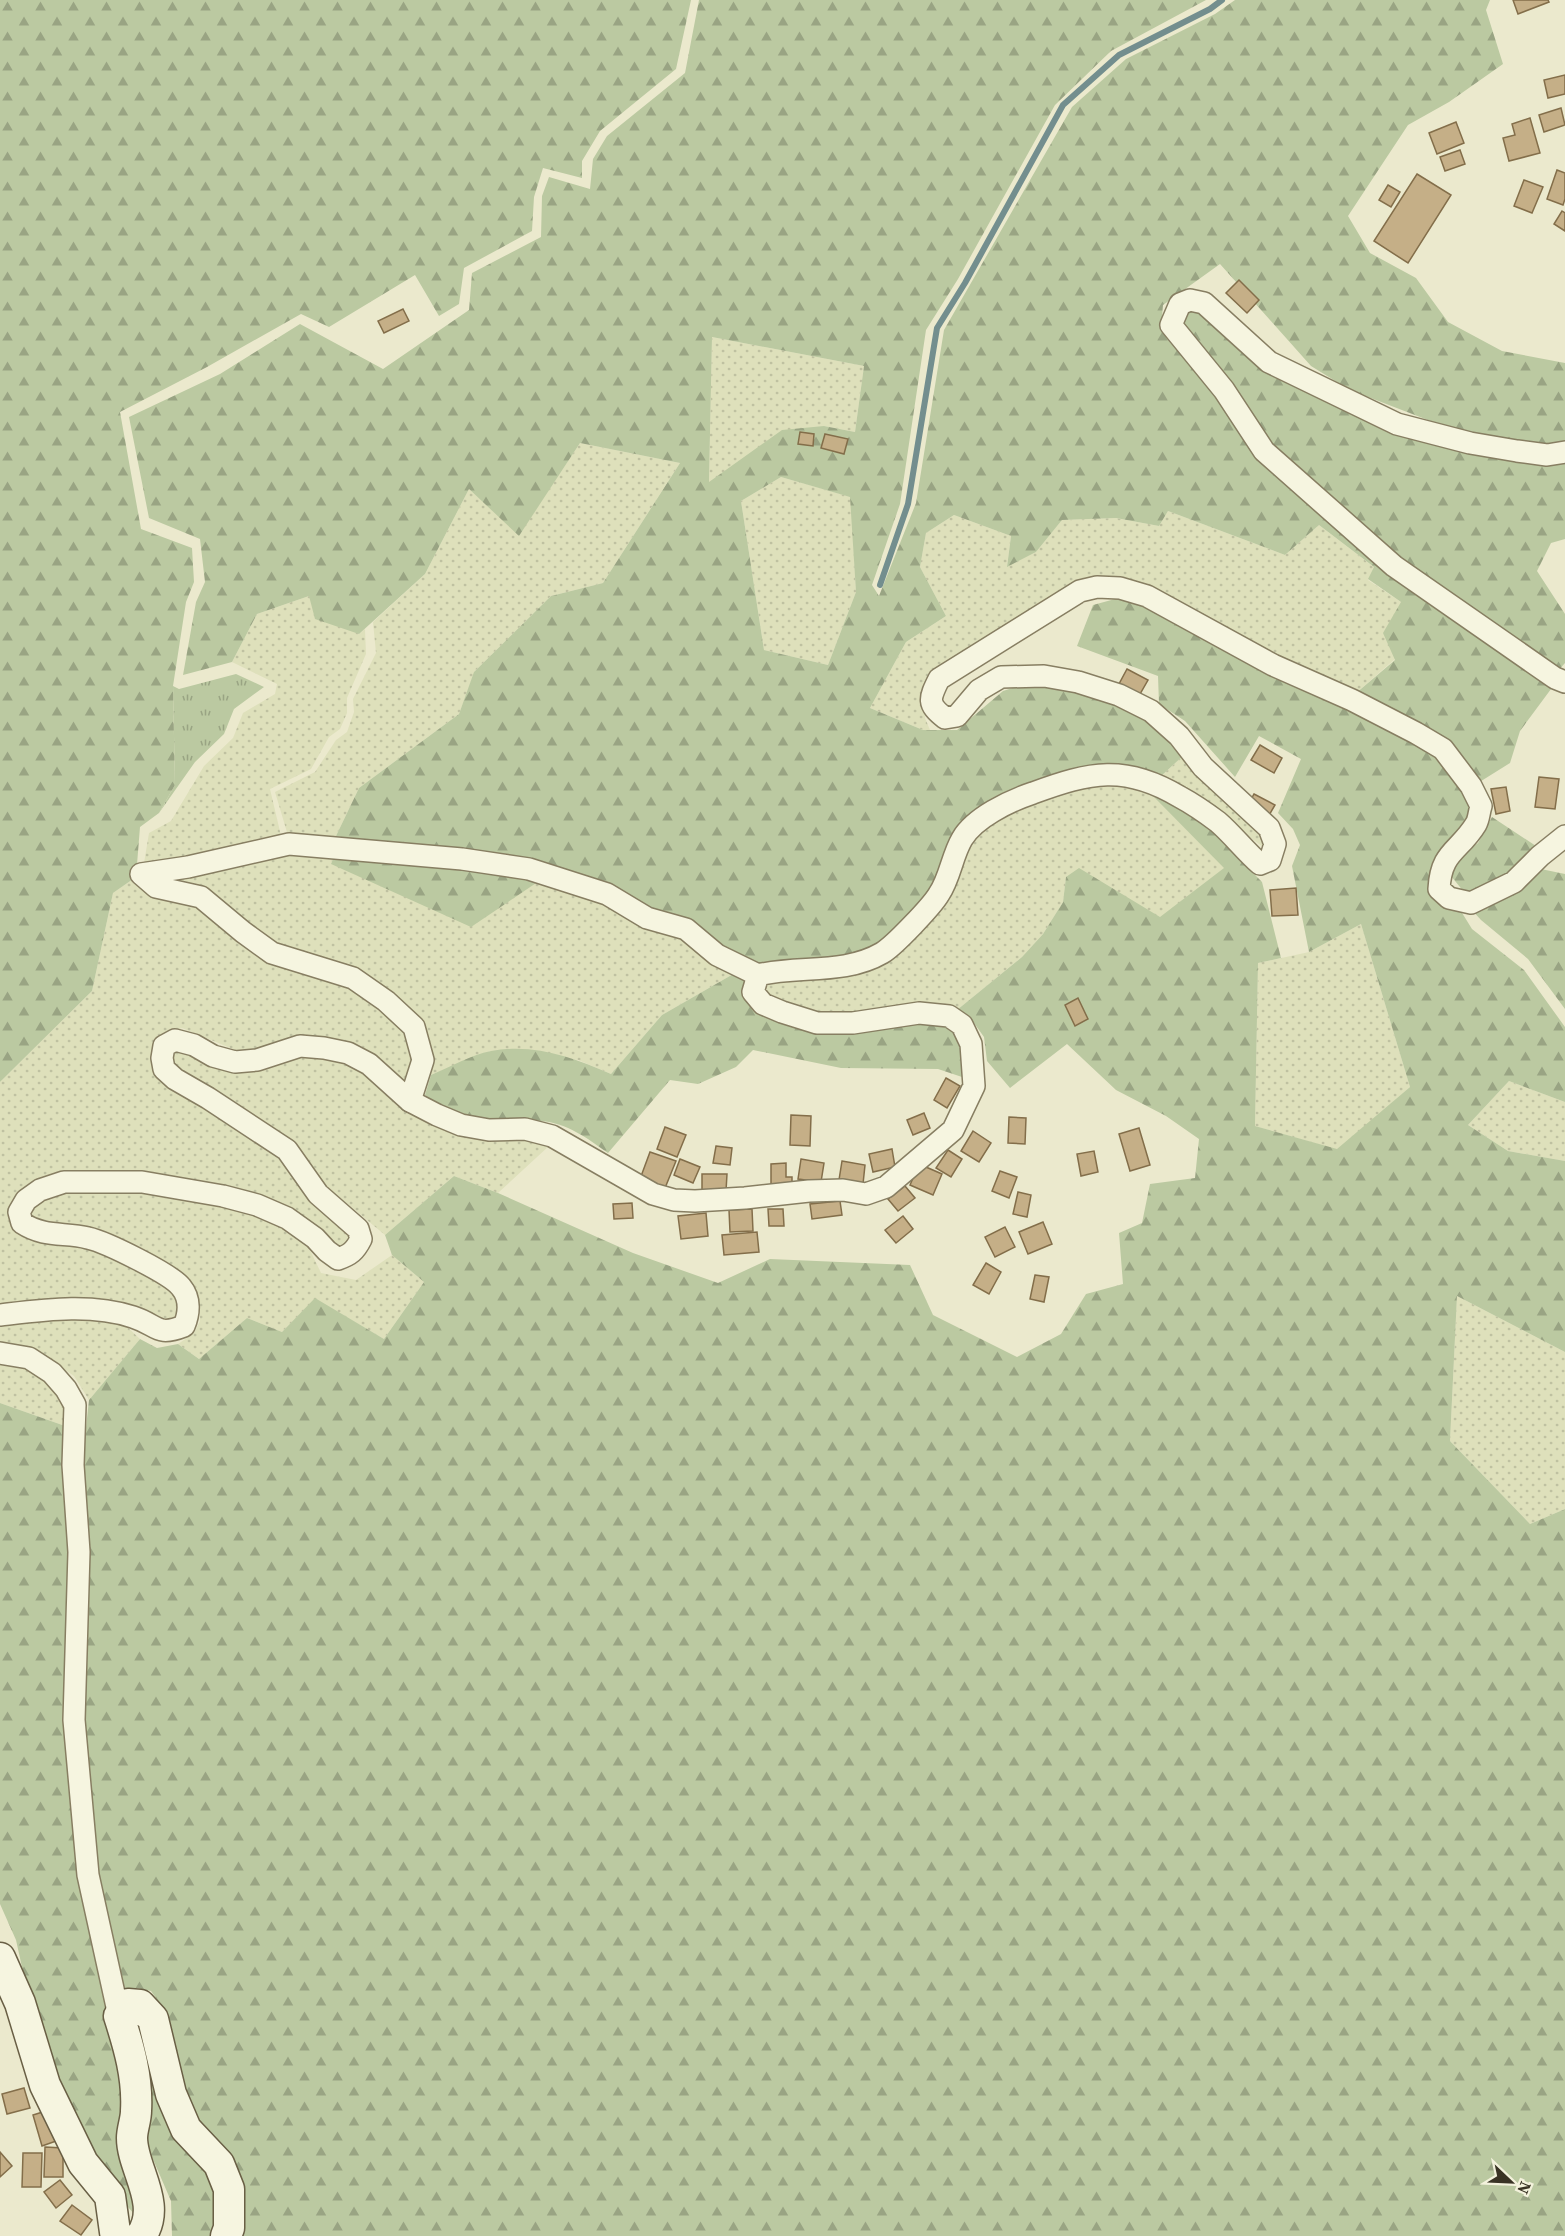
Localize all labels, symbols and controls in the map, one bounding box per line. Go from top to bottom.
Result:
north arrow [1481,2152,1541,2212]
text: N [1512,2178,1537,2198]

